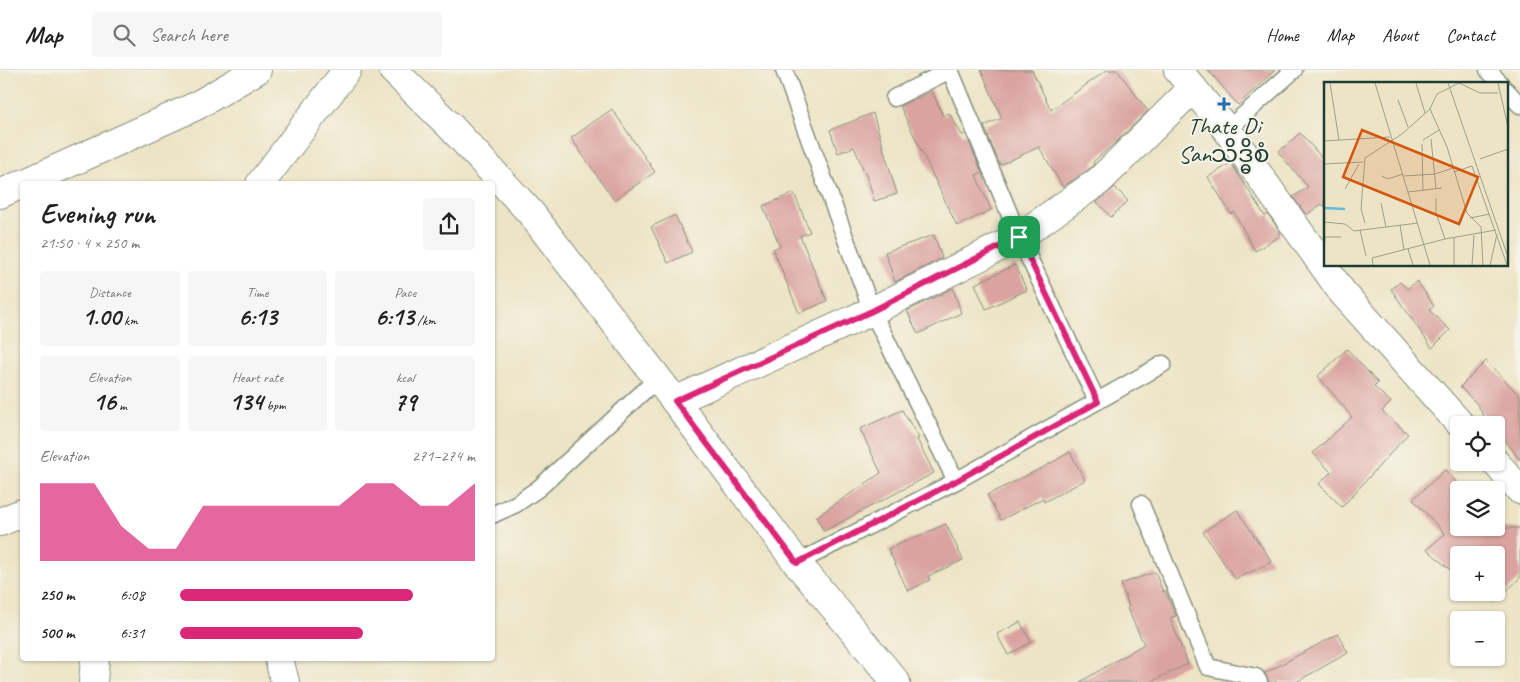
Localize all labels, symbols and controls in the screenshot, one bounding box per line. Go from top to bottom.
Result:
search box [92,12,442,57]
text: Map [25,20,62,50]
icon: search [110,21,138,49]
text: Search here [150,23,228,47]
text: Home [1266,24,1299,46]
text: Map [1327,24,1354,46]
text: About [1382,24,1418,46]
text: Contact [1446,24,1495,46]
inset map [1324,82,1508,266]
marker: Thate Di Sanသိဒ္ဓိစံ [1218,98,1230,110]
place label: Thate Di Sanသိဒ္ဓိစံ [1178,111,1270,174]
text: Evening run [40,196,155,231]
button: share [423,198,475,250]
pin [998,216,1040,258]
icon: arrive [1005,223,1033,251]
text: 21:50 · 4 × 250 m [40,233,139,253]
text: Distance [89,284,131,301]
text: Time [247,284,268,301]
text: Pace [394,284,416,301]
text: 1.00 [82,301,121,333]
text: 6:13 [238,301,277,333]
text: 6:13 [375,301,414,333]
text: km [121,312,138,329]
text: /km [414,312,436,329]
text: Elevation [88,369,131,386]
text: Heart rate [232,369,283,386]
text: kcal [396,369,414,386]
text: 16 [93,386,116,418]
text: 134 [229,386,263,418]
text: 79 [394,386,416,418]
text: m [116,397,127,414]
text: bpm [263,397,286,414]
map controls [1450,416,1505,666]
button: locate [1450,416,1505,471]
text: Elevation [40,446,89,466]
text: 271–274 m [412,446,475,466]
button: layers [1450,481,1505,536]
button: + [1450,546,1505,601]
text: 250 m [40,585,74,605]
text: 6:08 [120,585,145,605]
button: − [1450,611,1505,666]
text: 500 m [40,623,74,643]
text: 6:31 [120,623,145,643]

